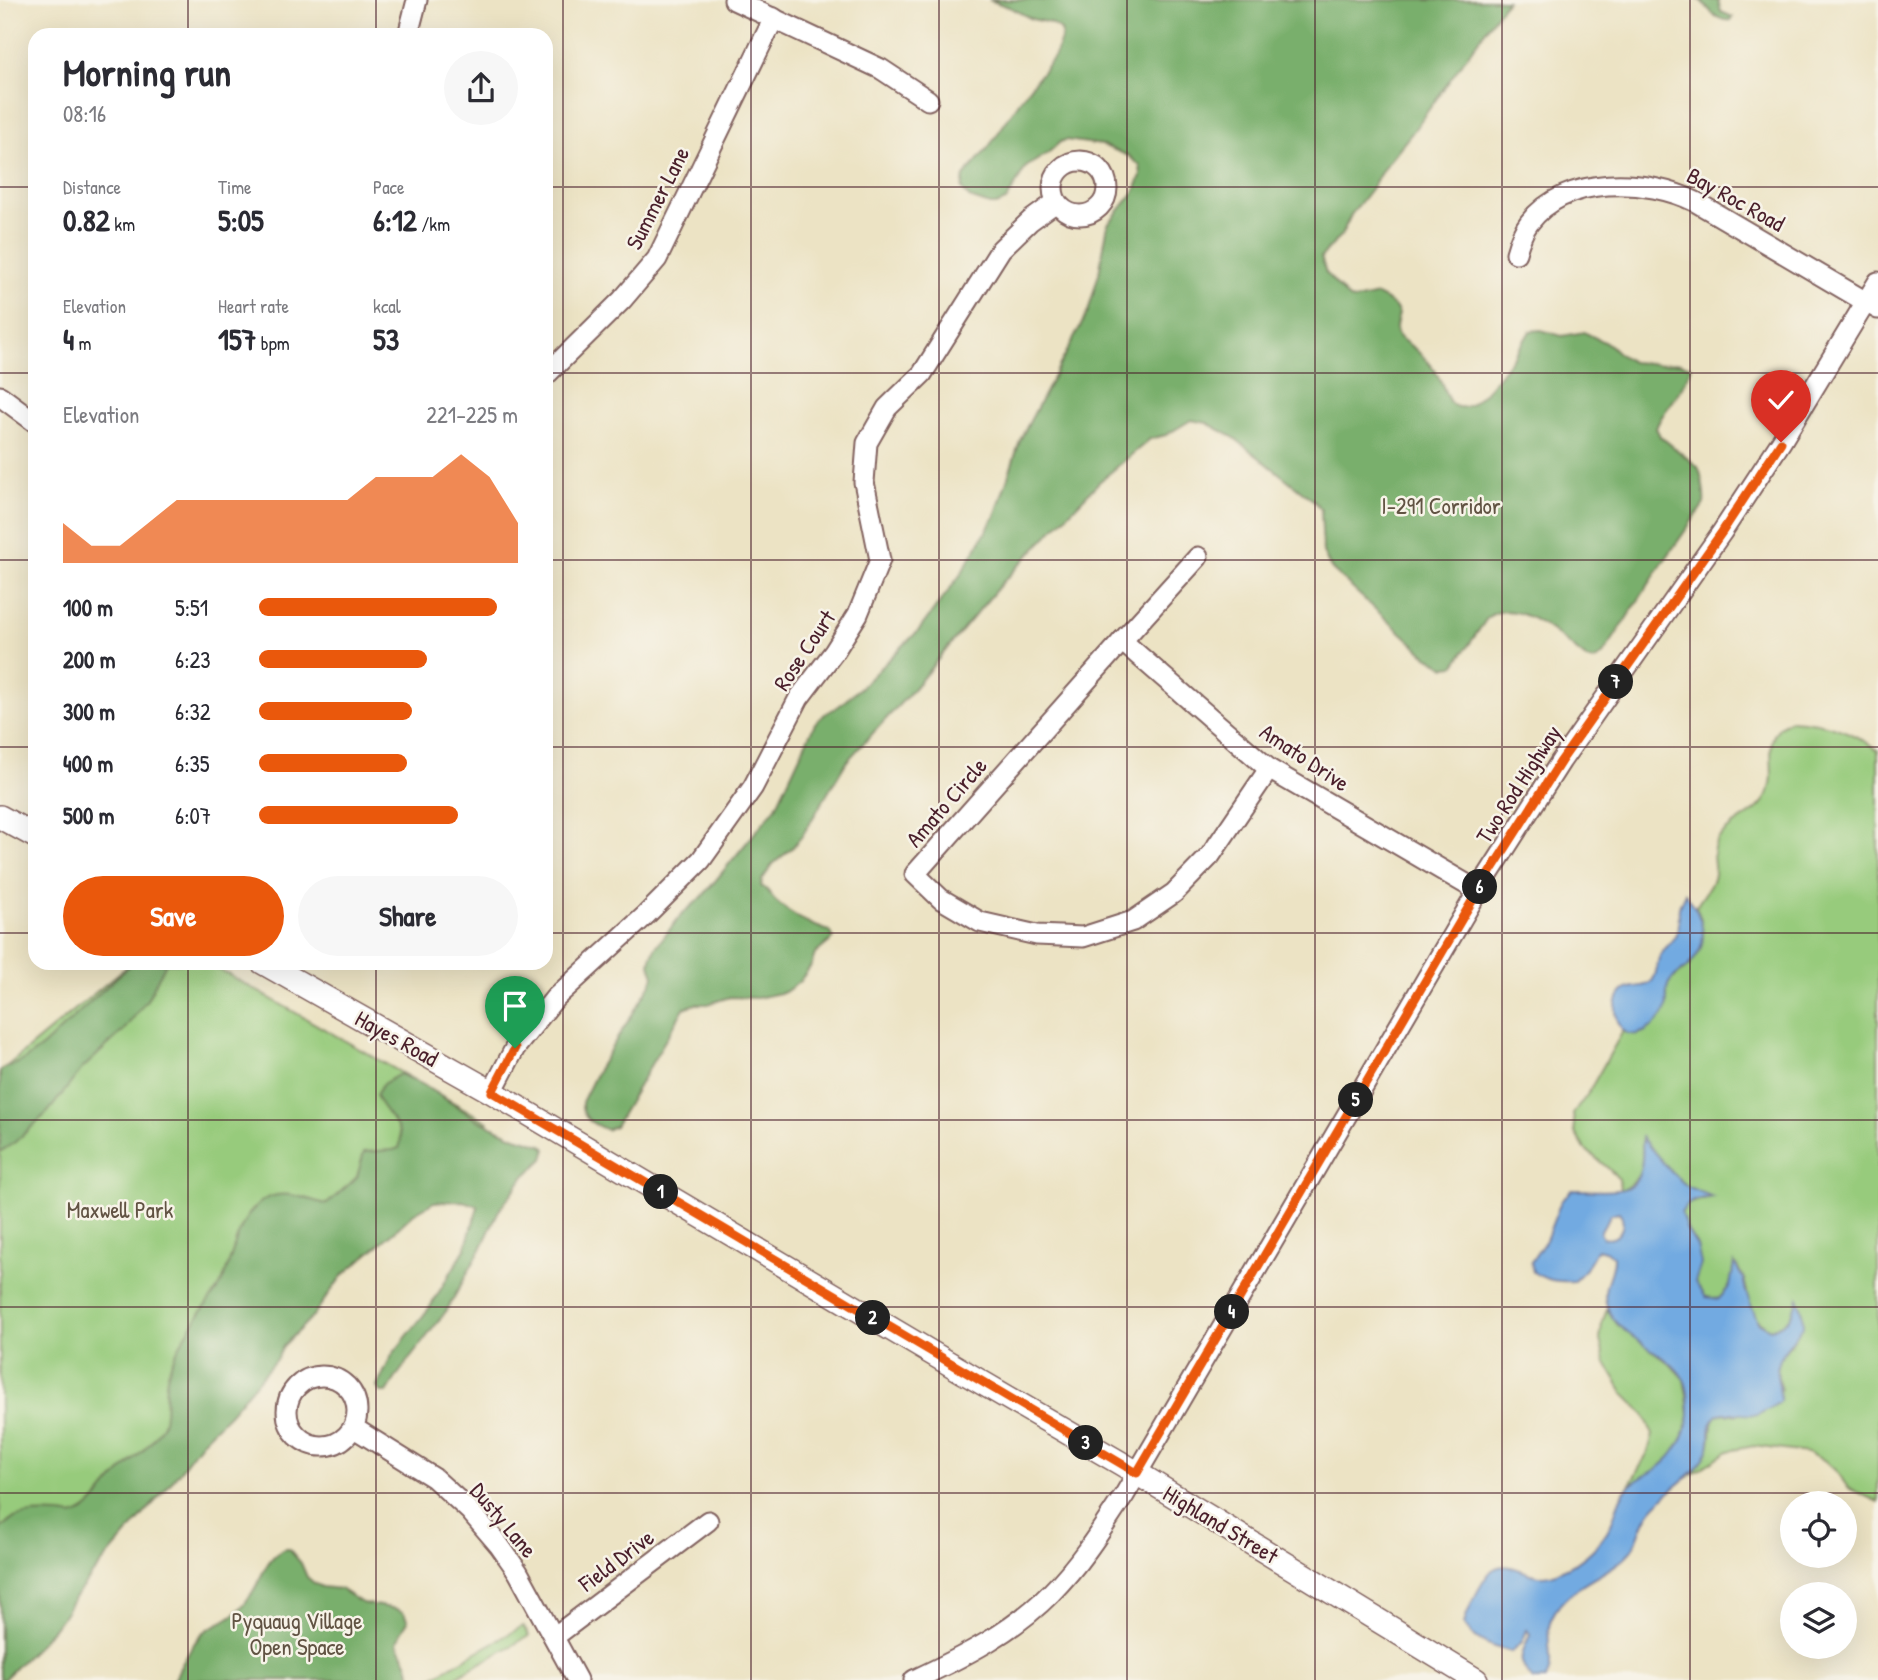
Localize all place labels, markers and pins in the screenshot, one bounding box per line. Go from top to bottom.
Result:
pin [1751,370,1811,442]
pin: 7 [1598,664,1634,700]
pin: 6 [1462,870,1498,904]
pin [485,976,545,1048]
pin: 5 [1338,1082,1374,1118]
pin: 1 [644,1174,678,1210]
pin: 4 [1214,1294,1250,1330]
pin: 2 [856,1300,890,1336]
pin: 3 [1068,1426,1104,1460]

